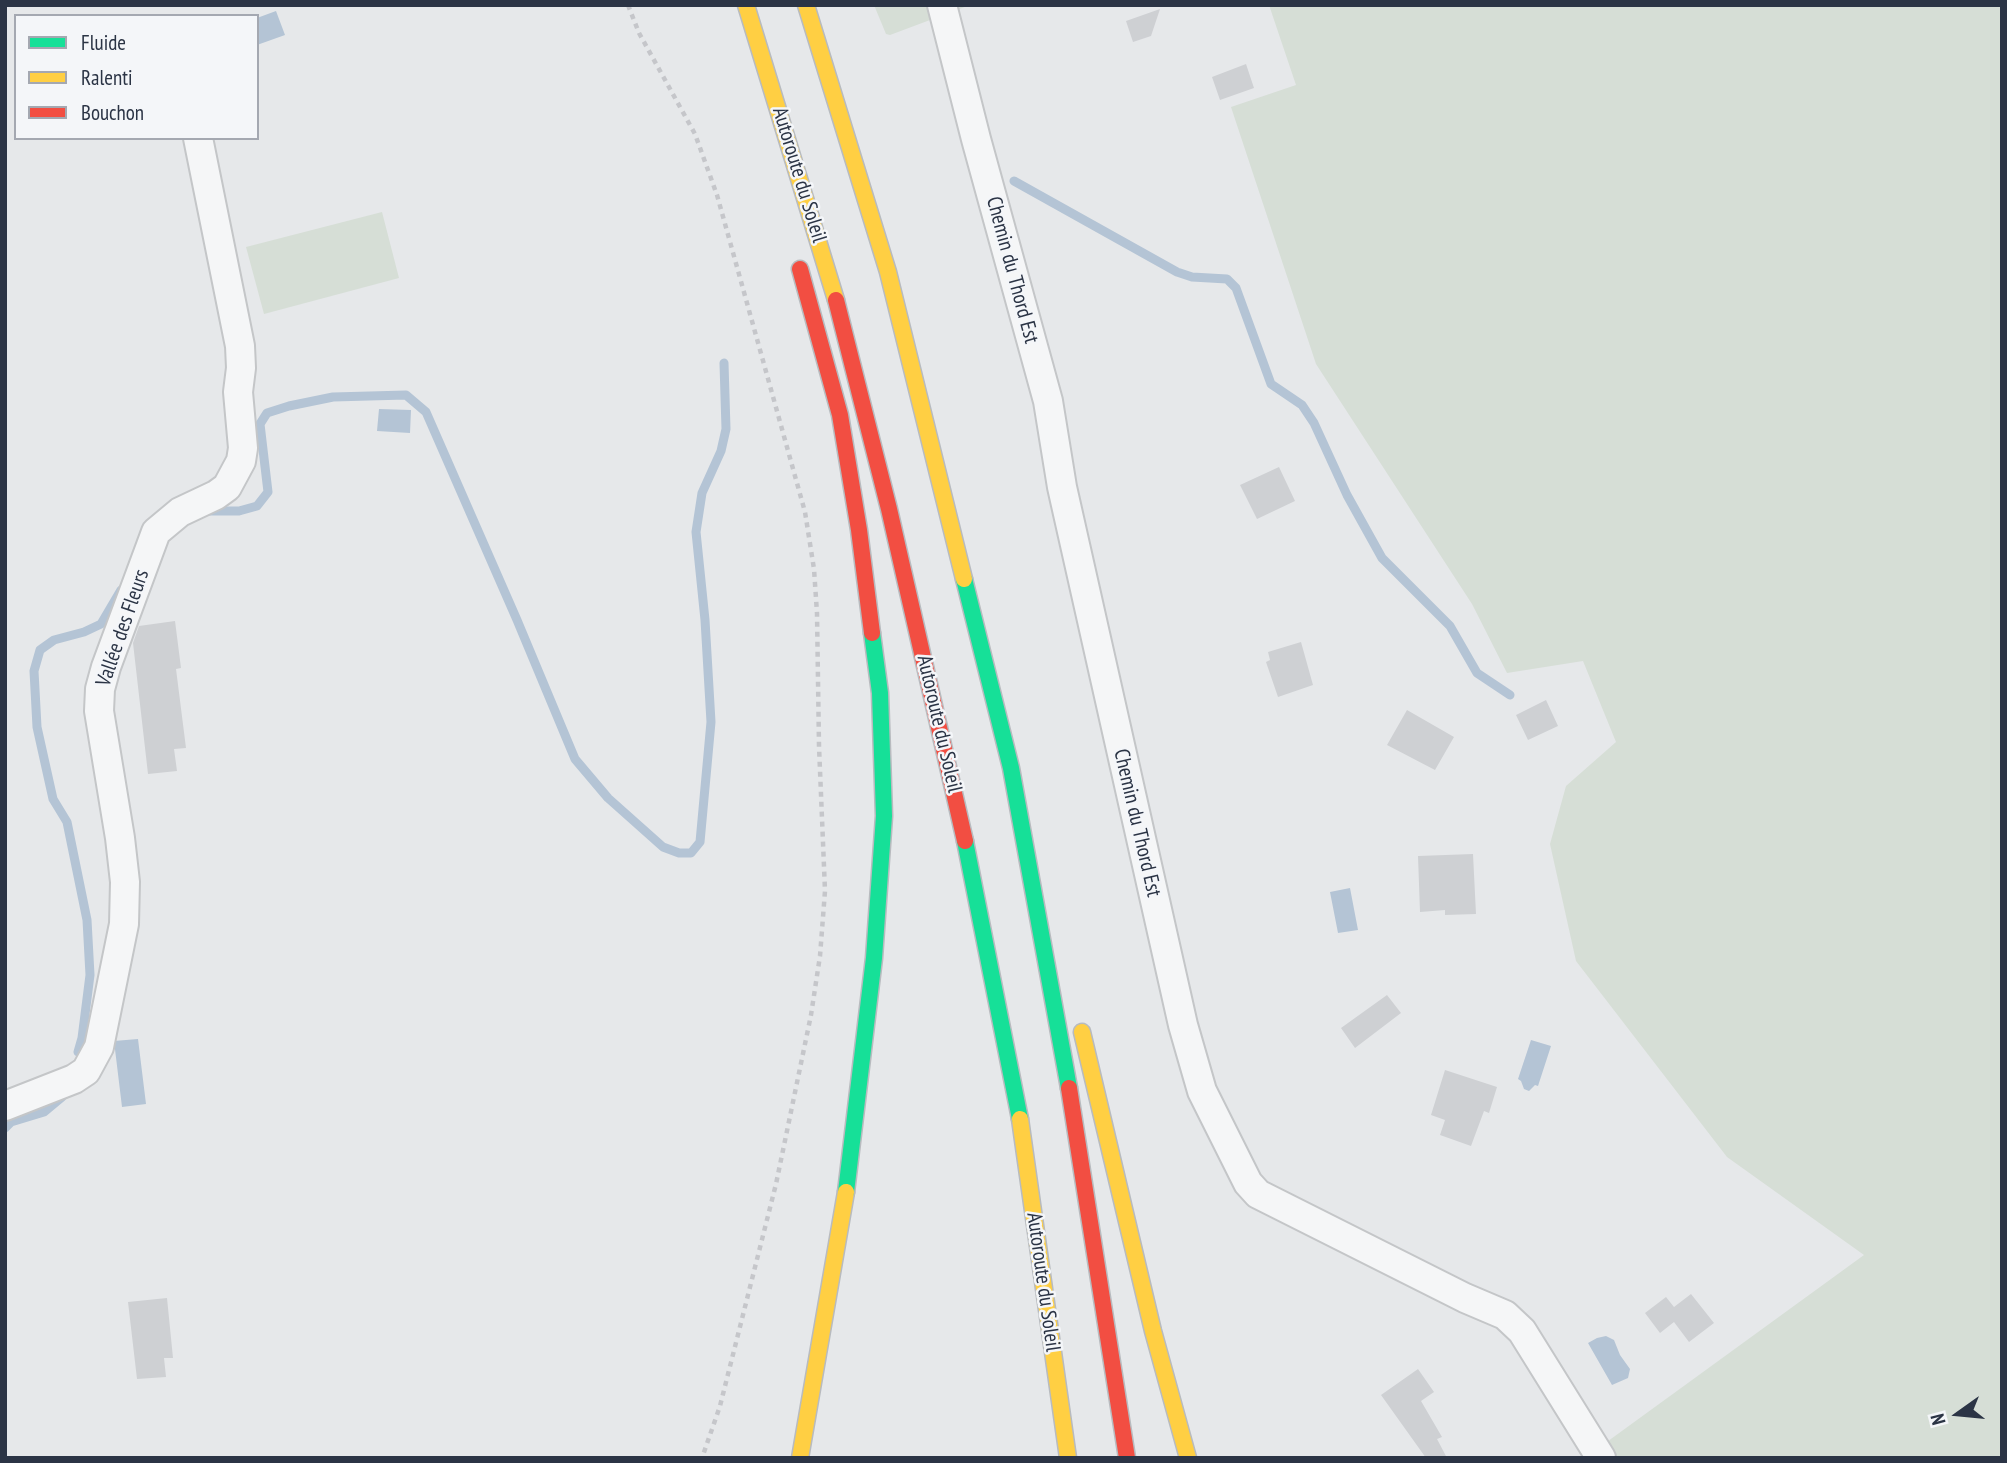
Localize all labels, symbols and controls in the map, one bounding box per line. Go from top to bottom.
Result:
legend [14,14,259,140]
text: Fluide [81,29,126,56]
text: Ralenti [81,64,133,91]
text: Bouchon [81,99,144,126]
street label: Autoroute du Soleil [766,104,832,246]
street label: Chemin du Thord Est [980,194,1044,346]
street label: Vallée des Fleurs [91,566,155,690]
street label: Autoroute du Soleil [911,653,967,795]
street label: Chemin du Thord Est [1108,747,1166,899]
street label: Autoroute du Soleil [1021,1211,1065,1353]
north arrow [1923,1379,1993,1449]
text: N [1925,1411,1951,1428]

